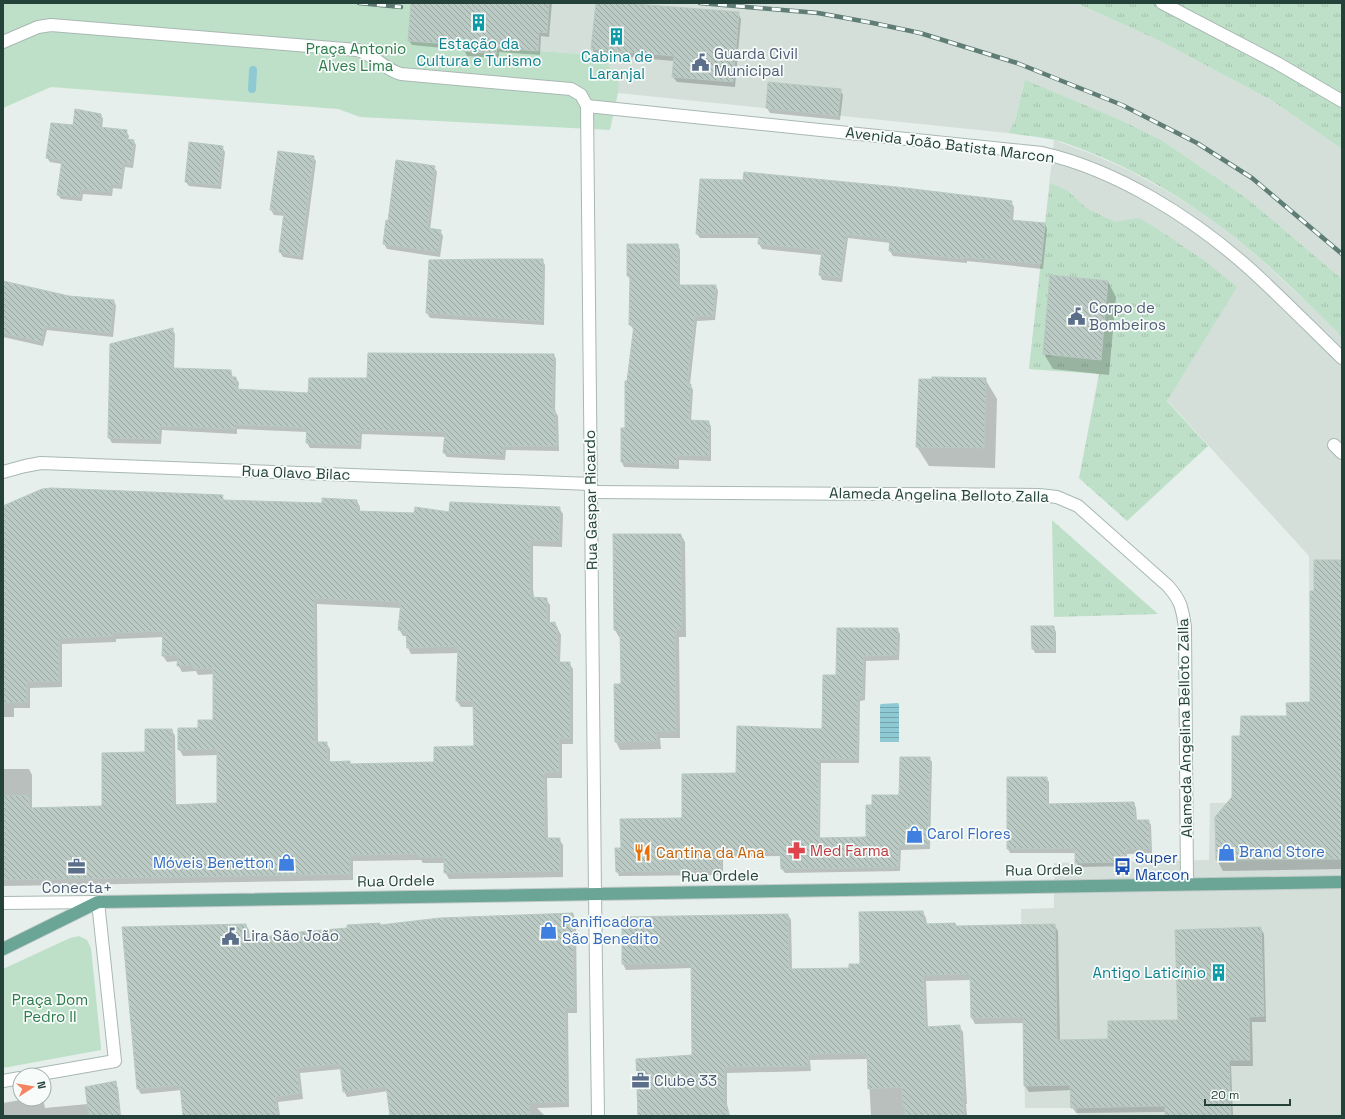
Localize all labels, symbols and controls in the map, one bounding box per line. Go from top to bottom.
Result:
building icon: Estação da Cultura e Turismo [469,13,489,33]
building icon: Cabina de Laranjal [607,26,627,46]
place label: Estação da Cultura e Turismo [416,34,542,70]
park label: Praça Antonio Alves Lima [306,39,406,75]
place label: Guarda Civil Municipal [714,44,798,80]
place label: Cabina de Laranjal [581,47,653,83]
public building icon: Guarda Civil Municipal [691,53,711,73]
street label: Avenida João Batista Marcon [845,122,1056,167]
place label: Corpo de Bombeiros [1089,298,1166,334]
public building icon: Corpo de Bombeiros [1066,307,1086,327]
street label: Rua Gaspar Ricardo [580,430,601,570]
street label: Rua Olavo Bilac [241,461,351,484]
street label: Alameda Angelina Belloto Zalla [829,483,1049,506]
street label: Alameda Angelina Belloto Zalla [1173,618,1196,838]
shop icon: Carol Flores [904,824,924,844]
place label: Carol Flores [927,824,1011,843]
pharmacy icon: Med Farma [787,841,807,861]
place label: Med Farma [810,841,890,860]
shop icon: Brand Store [1216,842,1236,862]
place label: Brand Store [1239,842,1325,861]
restaurant icon: Cantina da Ana [633,843,653,863]
place label: Cantina da Ana [656,843,765,862]
place label: Super Marcon [1135,848,1189,884]
place label: Móveis Benetton [153,853,274,872]
shop icon: Móveis Benetton [277,853,297,873]
office icon: Conecta+ [67,857,87,877]
bus stop icon: Super Marcon [1112,857,1132,877]
street label: Rua Ordele [1005,859,1083,880]
street label: Rua Ordele [681,865,759,886]
street label: Rua Ordele [357,870,435,891]
place label: Conecta+ [42,878,112,897]
place label: Panificadora São Benedito [562,912,659,948]
shop icon: Panificadora São Benedito [539,921,559,941]
public building icon: Lira São João [220,926,240,946]
place label: Lira São João [243,926,339,945]
place label: Antigo Laticínio [1093,963,1206,982]
building icon: Antigo Laticínio [1209,963,1229,983]
park label: Praça Dom Pedro II [12,990,88,1026]
north arrow [12,1067,52,1107]
office icon: Clube 33 [631,1071,651,1091]
place label: Clube 33 [654,1071,717,1090]
text: N [34,1080,49,1090]
scale bar [1205,1081,1290,1107]
text: 20 m [1211,1087,1239,1103]

